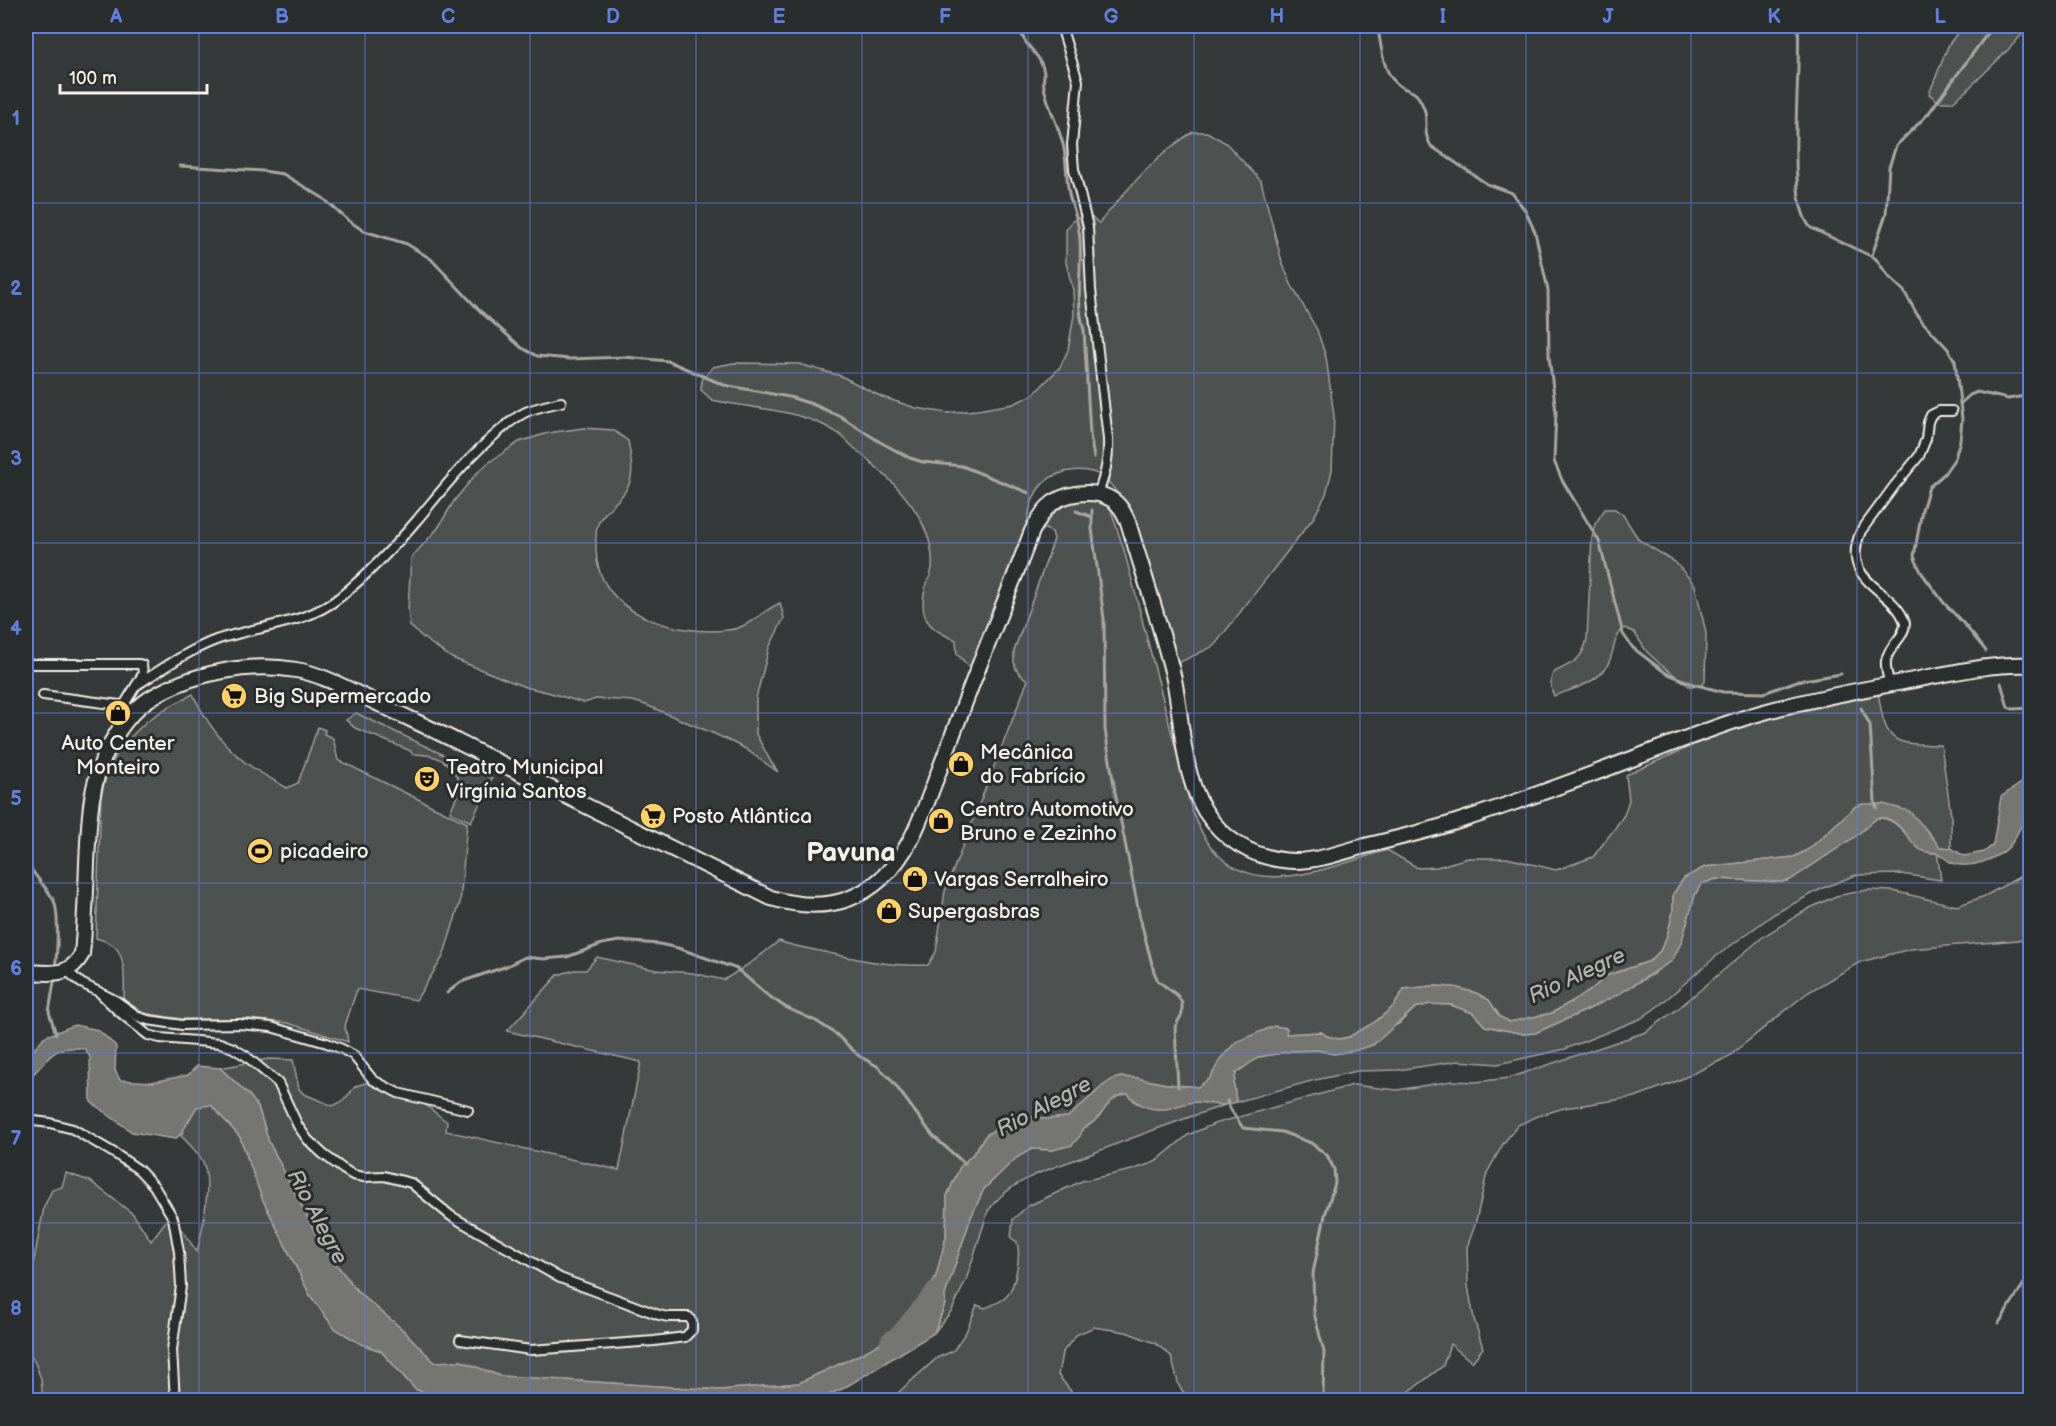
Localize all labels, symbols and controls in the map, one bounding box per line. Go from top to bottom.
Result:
text: A [109,5,123,29]
text: B [275,5,289,29]
text: C [441,5,455,29]
text: D [606,5,620,29]
text: E [773,5,786,29]
text: F [939,5,951,29]
text: G [1104,5,1119,29]
text: H [1270,5,1284,29]
text: I [1440,5,1446,29]
text: J [1603,5,1615,29]
text: K [1767,5,1781,29]
text: L [1934,5,1946,29]
scale bar [60,57,207,95]
text: 100 m [69,68,117,89]
text: 1 [12,107,20,131]
text: 2 [10,277,22,301]
text: 3 [10,447,22,471]
text: 4 [10,617,22,641]
supermarket icon: Big Supermercado [219,681,249,711]
place label: Big Supermercado [254,684,431,709]
shop icon: Auto Center Monteiro [103,698,133,728]
place label: Auto Center Monteiro [62,731,175,780]
place label: Mecânica do Fabrício [980,740,1086,789]
shop icon: Mecânica do Fabrício [946,749,976,779]
place label: Teatro Municipal Virgínia Santos [446,755,603,804]
theatre icon: Teatro Municipal Virgínia Santos [412,764,442,794]
text: 5 [10,787,22,811]
place label: Centro Automotivo Bruno e Zezinho [960,797,1134,846]
supermarket icon: Posto Atlântica [638,801,668,831]
place label: Posto Atlântica [672,804,812,829]
shop icon: Centro Automotivo Bruno e Zezinho [926,806,956,836]
sports icon: picadeiro [245,836,275,866]
district label: Pavuna [806,837,896,869]
place label: picadeiro [280,839,369,864]
shop icon: Vargas Serralheiro [900,864,930,894]
place label: Vargas Serralheiro [934,867,1109,892]
shop icon: Supergasbras [874,896,904,926]
place label: Supergasbras [908,899,1040,924]
water label: Rio Alegre [1524,942,1630,1010]
text: 6 [10,957,22,981]
water label: Rio Alegre [992,1071,1096,1143]
text: 7 [10,1127,22,1151]
water label: Rio Alegre [281,1165,353,1269]
text: 8 [10,1297,22,1321]

